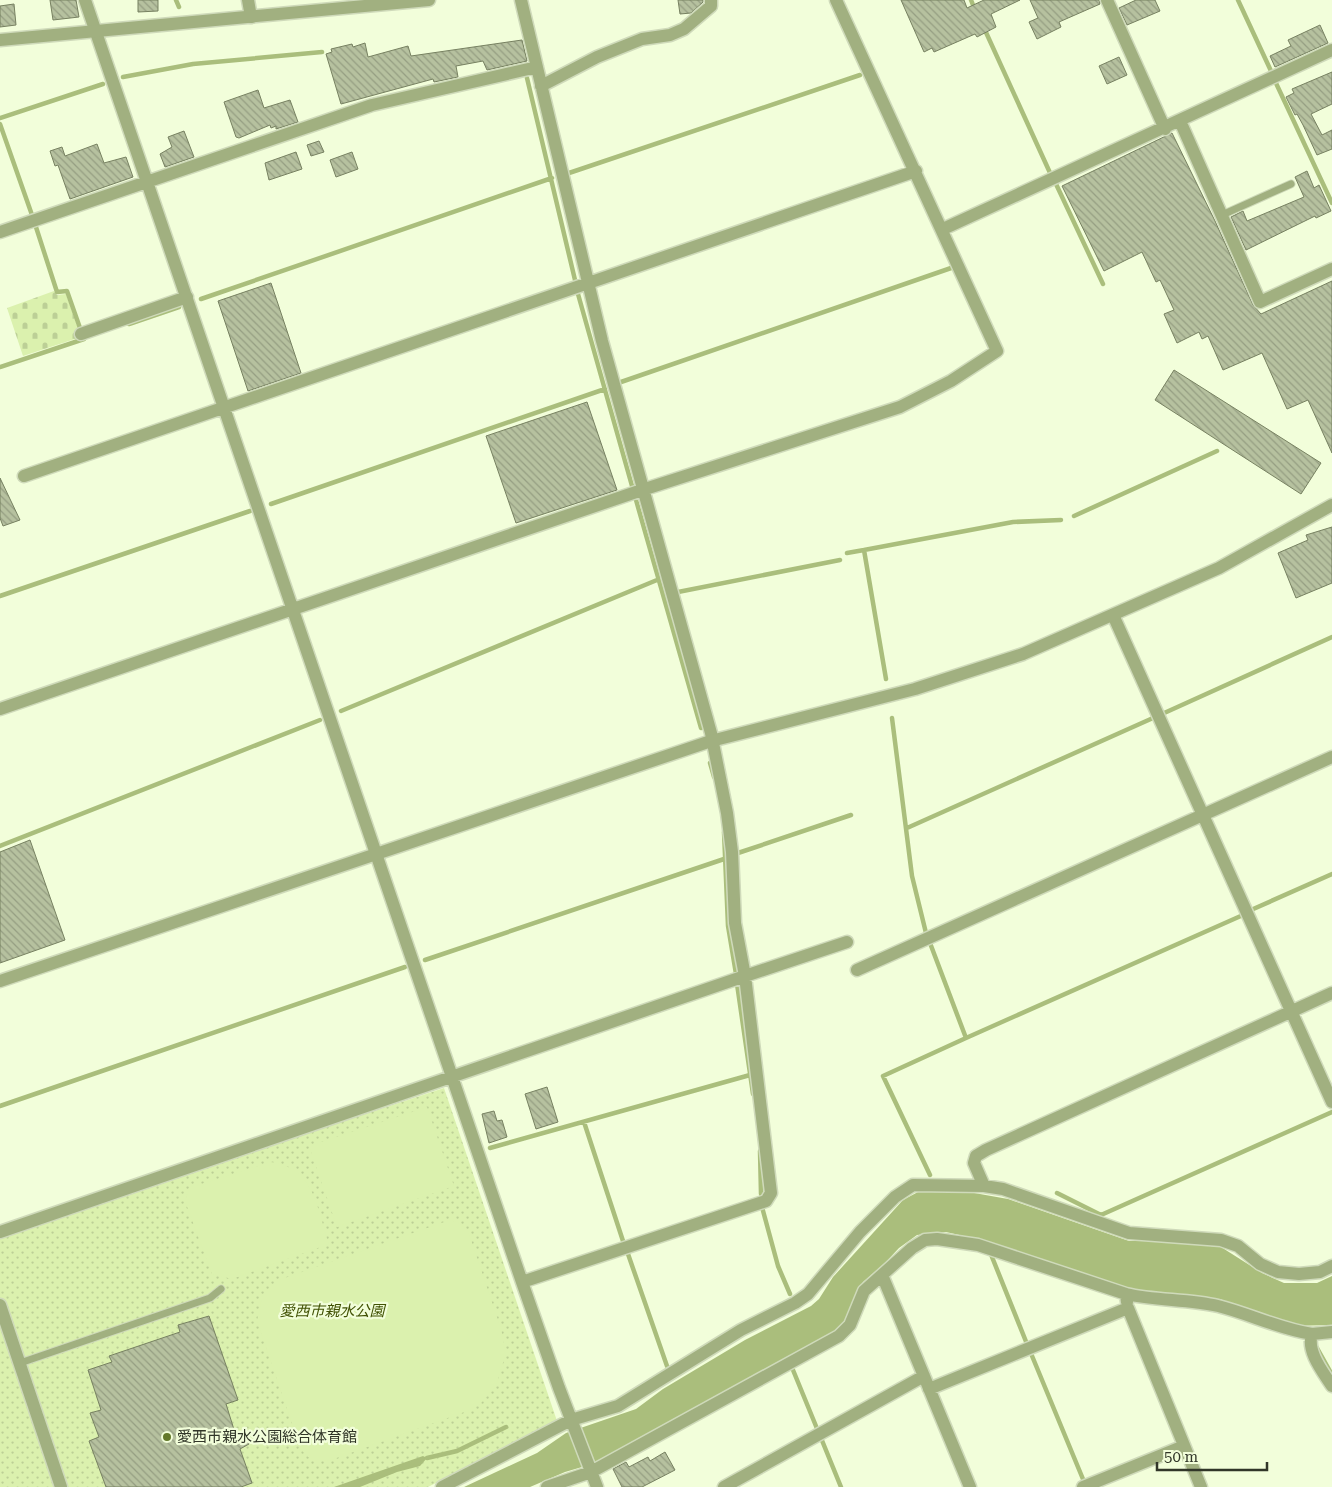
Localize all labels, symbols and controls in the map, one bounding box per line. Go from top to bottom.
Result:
park label: 愛西市親水公園 [279,1302,386,1320]
place label: 愛西市親水公園総合体育館 [177,1428,357,1446]
marker: 愛西市親水公園総合体育館 [161,1431,173,1443]
scale bar [1157,1440,1267,1472]
text: 50 m [1164,1448,1199,1466]

